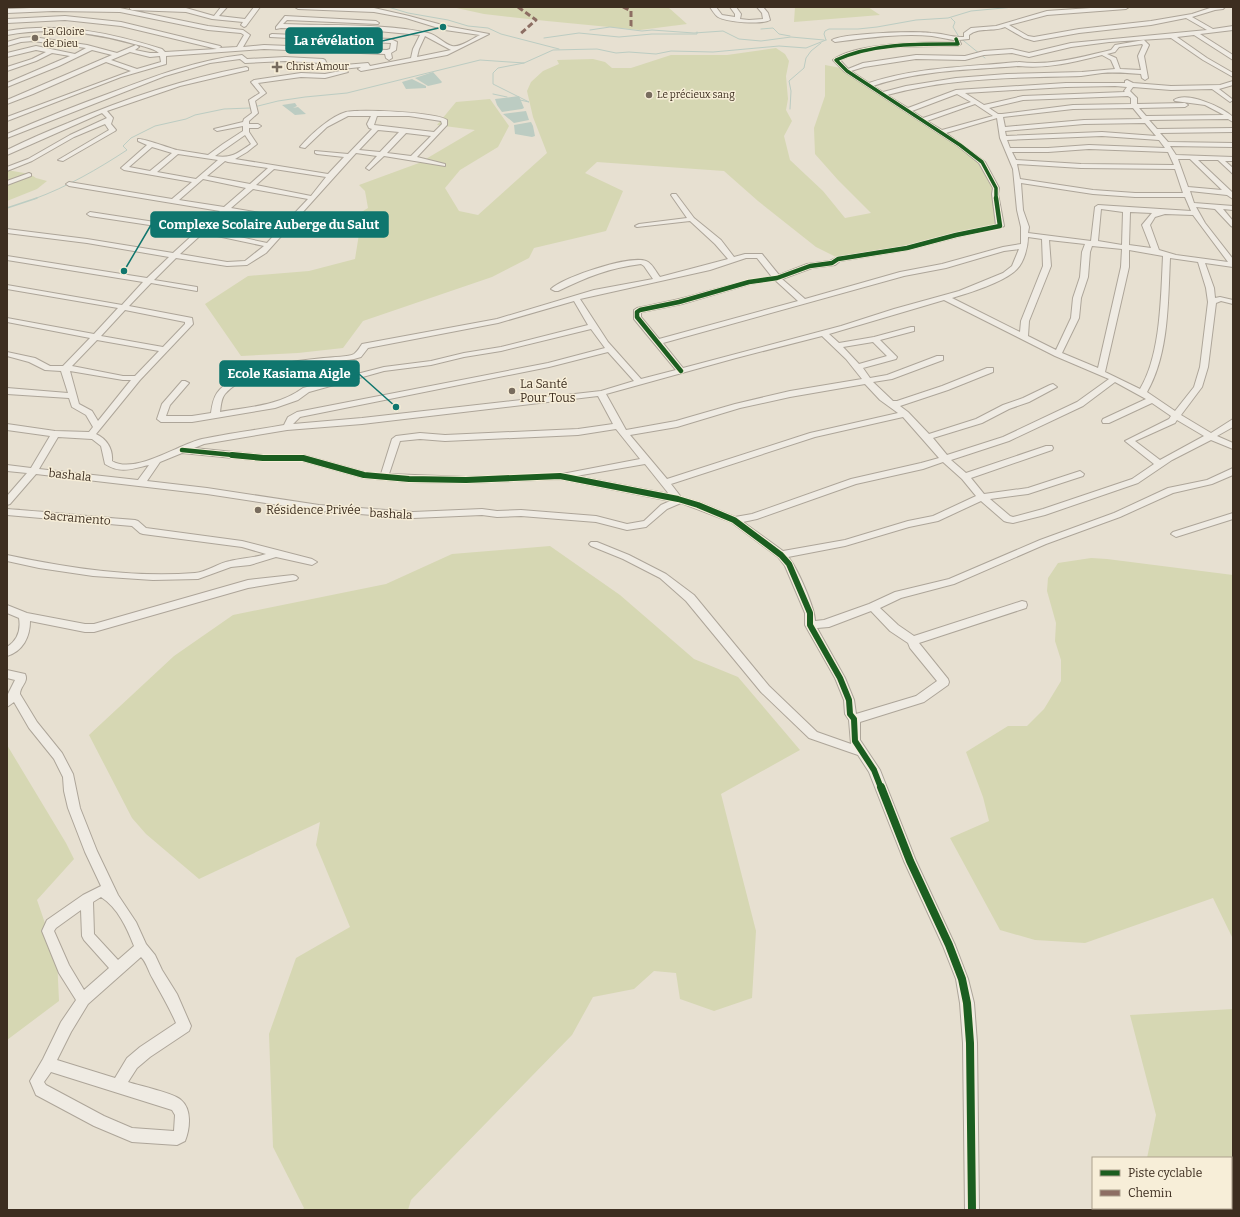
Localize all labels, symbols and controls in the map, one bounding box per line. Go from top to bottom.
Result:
place label: La Gloire de Dieu [43,26,84,50]
callout: La révélation [286,28,382,53]
marker: La Gloire de Dieu [30,33,40,43]
text: La révélation [294,33,375,48]
marker: Christ Amour [271,61,283,73]
place label: Christ Amour [286,61,349,73]
place label: Le précieux sang [657,89,735,101]
marker: Le précieux sang [644,90,654,100]
callout: Complexe Scolaire Auberge du Salut [151,212,388,237]
text: Complexe Scolaire Auberge du Salut [159,217,379,232]
callout: Ecole Kasiama Aigle [220,361,359,386]
text: Ecole Kasiama Aigle [227,366,351,381]
place label: La Santé Pour Tous [520,377,576,405]
marker: La Santé Pour Tous [507,386,517,396]
street label: bashala [48,466,93,484]
place label: Résidence Privée [266,503,360,517]
marker: Résidence Privée [253,505,263,515]
street label: bashala [369,506,413,522]
street label: Sacramento [43,508,111,528]
legend [1092,1157,1232,1209]
text: Piste cyclable [1128,1166,1202,1180]
text: Chemin [1128,1186,1172,1200]

